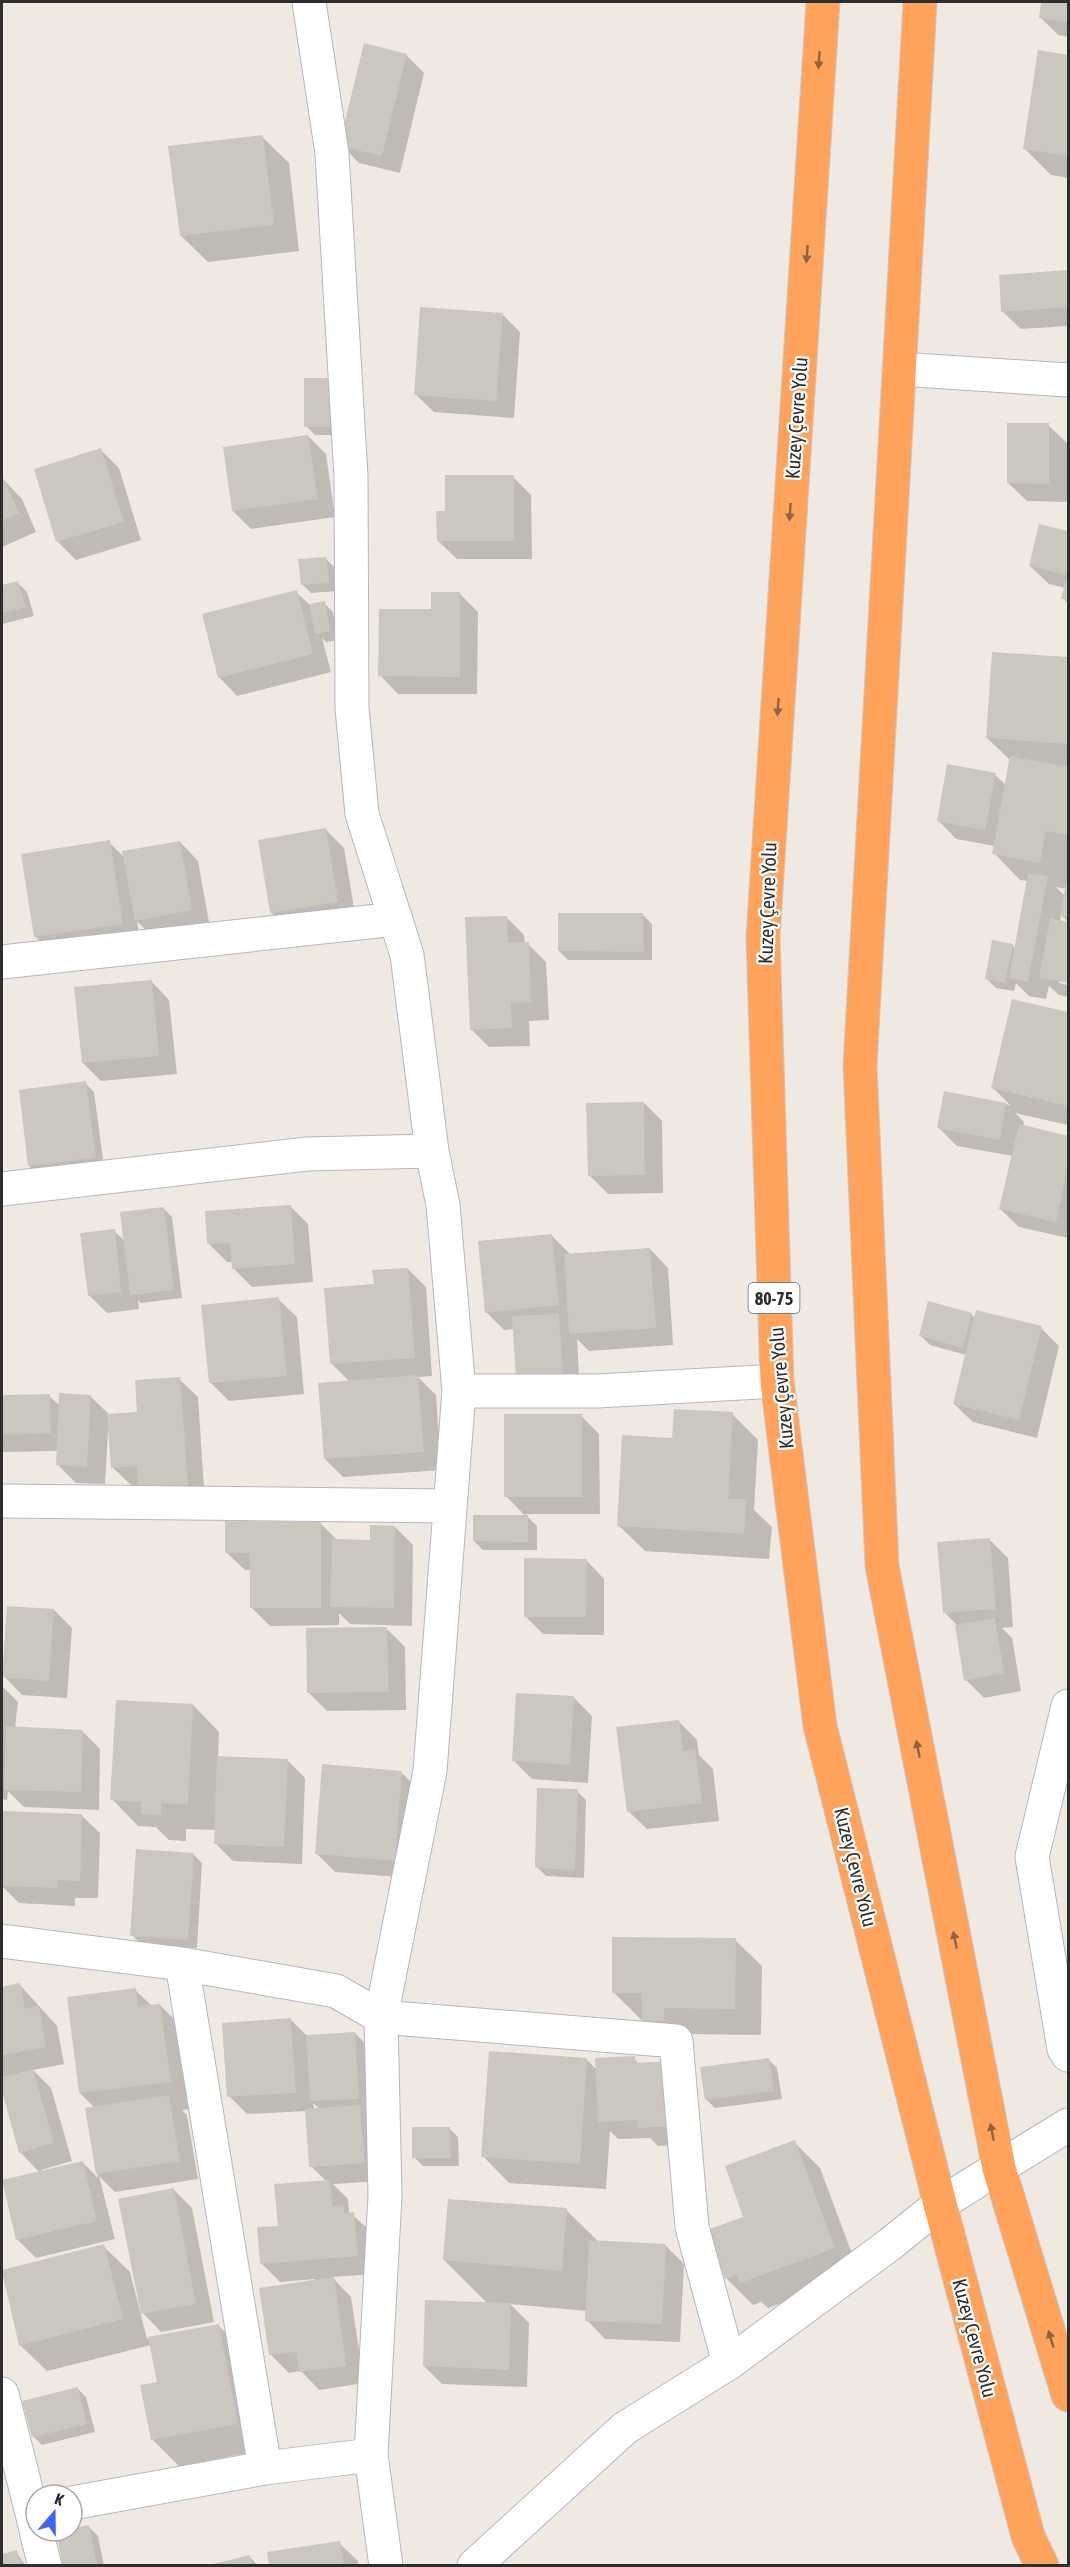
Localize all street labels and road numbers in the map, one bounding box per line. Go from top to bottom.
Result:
street label: Kuzey Çevre Yolu [780,356,812,480]
street label: Kuzey Çevre Yolu [753,842,781,964]
road number: 80-75 [748,1283,800,1313]
street label: Kuzey Çevre Yolu [764,1326,798,1450]
street label: Kuzey Çevre Yolu [830,1805,882,1929]
street label: Kuzey Çevre Yolu [948,2276,1002,2400]

